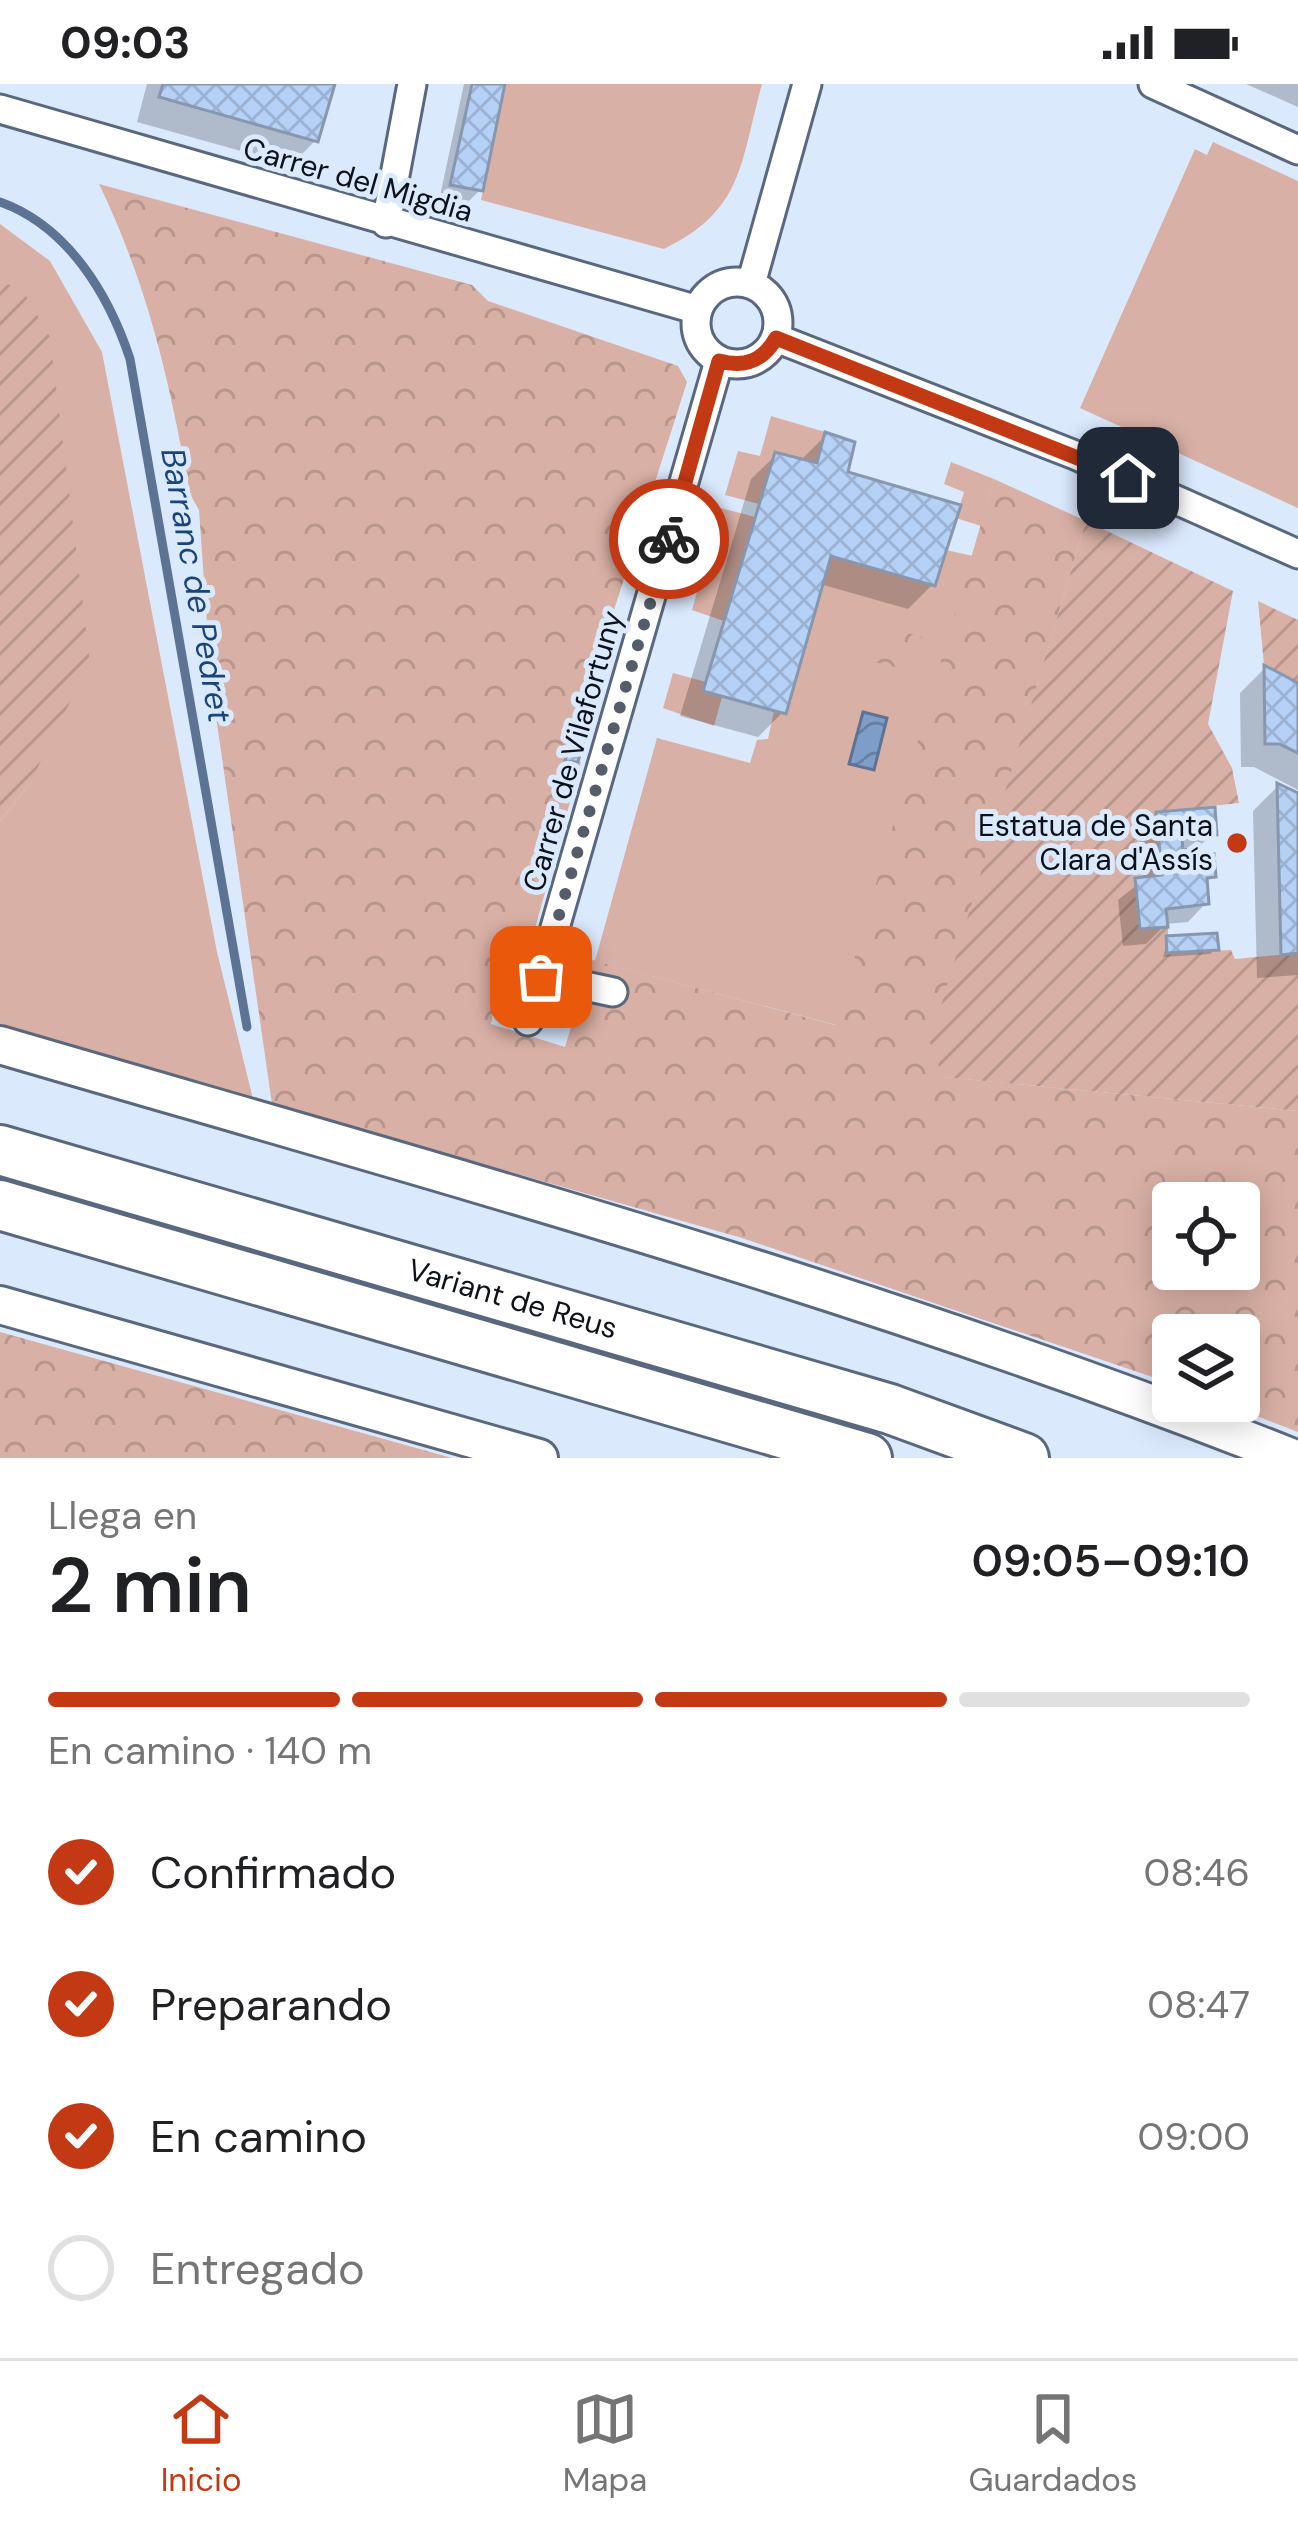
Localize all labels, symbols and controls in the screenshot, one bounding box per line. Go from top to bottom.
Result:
text: 09:03 [60,13,191,72]
street label: Carrer del Migdia [239,128,477,231]
pin [1077,427,1179,529]
water label: Barranc de Pedret [151,444,242,726]
icon: home [1095,445,1161,511]
courier [609,479,729,599]
icon: bike [636,506,702,572]
street label: Carrer de Vilafortuny [514,606,631,896]
place label: Estatua de Santa Clara d'Assís [978,806,1213,879]
marker: Estatua de Santa Clara d'Assís [1224,830,1250,856]
pin [490,926,592,1028]
icon: bag [508,944,574,1010]
map controls [1152,1182,1260,1422]
button: locate [1152,1182,1260,1290]
street label: Variant de Reus [404,1250,622,1348]
button: layers [1152,1314,1260,1422]
text: Llega en [48,1490,197,1541]
text: 09:05–09:10 [971,1531,1250,1590]
text: 2 min [48,1535,252,1636]
text: En camino · 140 m [48,1725,372,1776]
icon: check [48,1839,114,1905]
text: Confirmado [150,1843,396,1902]
text: 08:46 [1144,1847,1250,1898]
icon: check [48,1971,114,2037]
text: Preparando [150,1975,392,2034]
text: 08:47 [1147,1979,1250,2030]
icon: check [48,2103,114,2169]
text: En camino [150,2107,367,2166]
text: 09:00 [1138,2111,1250,2162]
text: Entregado [150,2239,365,2298]
tab: Inicio [161,2386,242,2501]
tab: Mapa [563,2386,647,2501]
tab: Guardados [968,2386,1137,2501]

